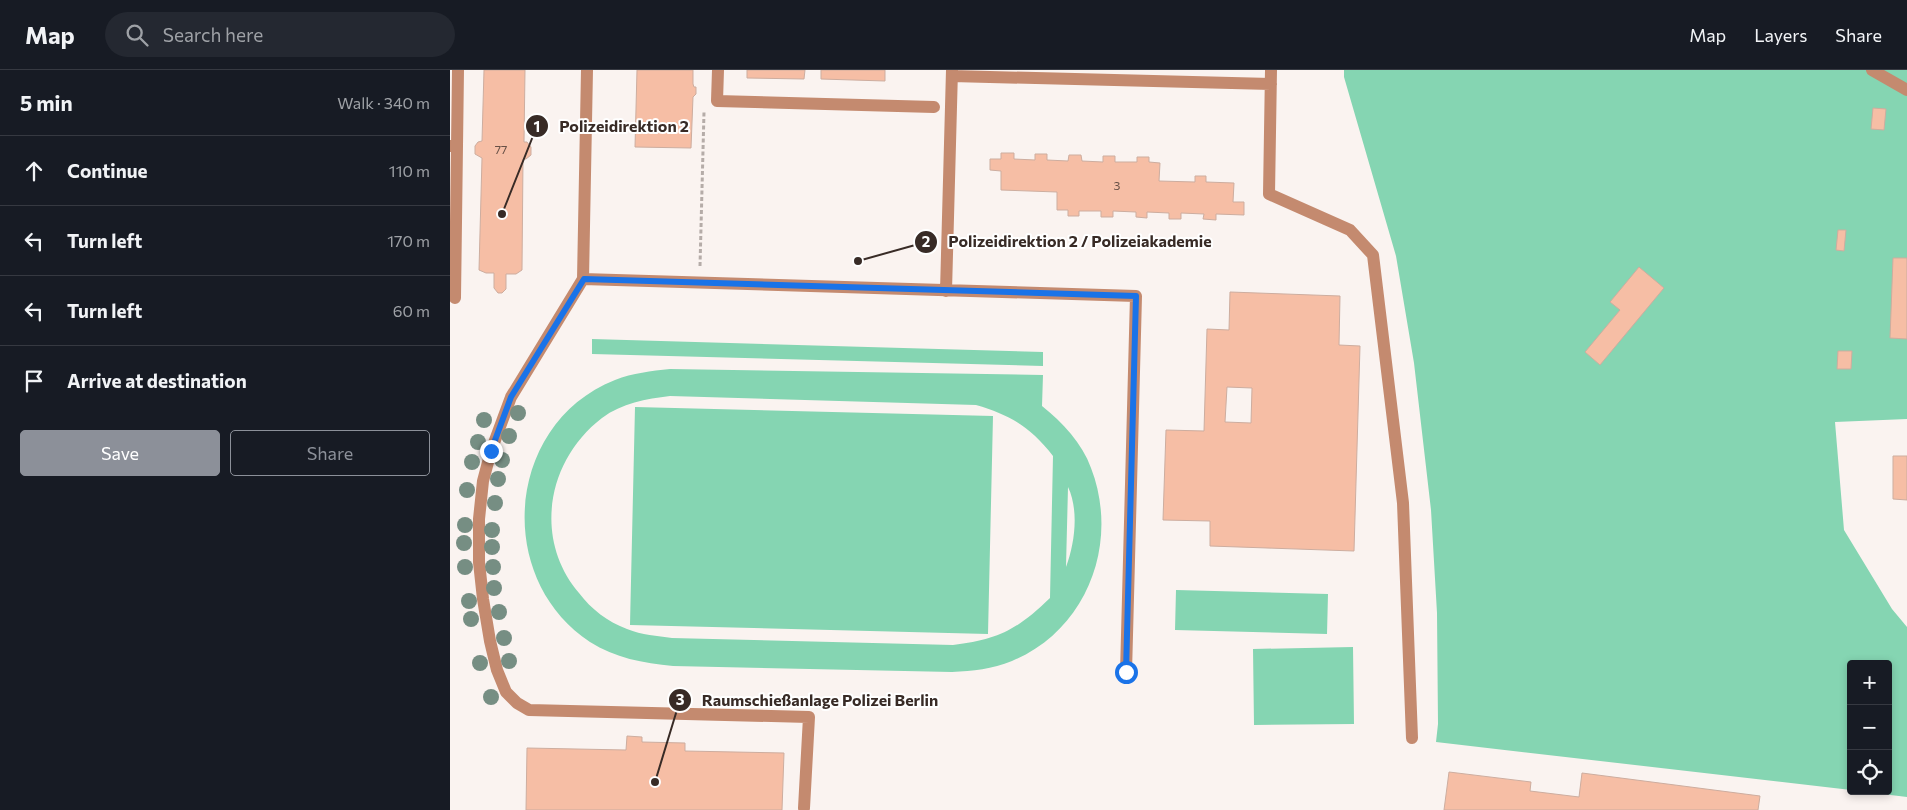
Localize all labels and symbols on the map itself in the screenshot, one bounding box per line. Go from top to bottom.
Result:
callout: Polizeidirektion 2 [524,111,699,142]
text: Polizeidirektion 2 [559,116,689,135]
text: 1 [534,117,540,135]
house number: 77 [495,142,507,156]
house number: 3 [1114,178,1121,192]
callout: Polizeidirektion 2 / Polizeiakademie [914,226,1222,257]
text: Polizeidirektion 2 / Polizeiakademie [948,231,1212,250]
text: 2 [922,232,930,250]
route end [480,440,503,463]
route start [1115,661,1138,684]
callout: Raumschießanlage Polizei Berlin [667,685,949,716]
text: 3 [676,690,685,708]
text: Raumschießanlage Polizei Berlin [702,690,938,709]

